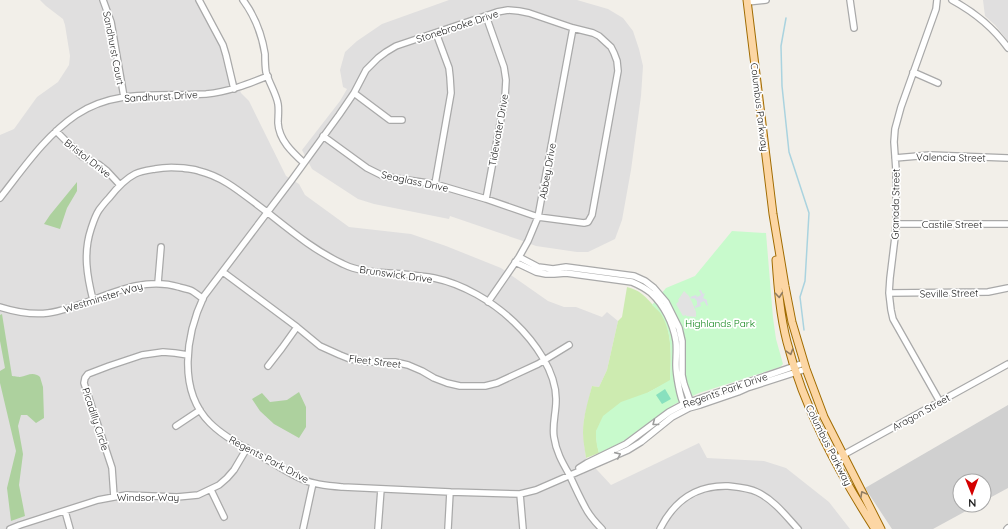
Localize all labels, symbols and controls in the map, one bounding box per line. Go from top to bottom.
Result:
street label: Stonebrooke Drive [414,7,500,46]
street label: Sandhurst Court [100,10,127,87]
street label: Columbus Parkway [748,62,771,152]
street label: Sandhurst Drive [124,88,198,105]
street label: Tidewater Drive [486,93,511,167]
street label: Bristol Drive [62,136,114,181]
street label: Abbey Drive [536,142,559,200]
street label: Valencia Street [916,150,987,165]
street label: Seaglass Drive [380,168,450,195]
street label: Granada Street [888,168,903,239]
street label: Castile Street [922,218,983,231]
street label: Brunswick Drive [359,263,434,286]
street label: Westminster Way [62,279,144,316]
street label: Seville Street [919,286,979,301]
one-way arrow [774,292,783,298]
park label: Highlands Park [685,317,755,330]
one-way arrow [785,349,794,356]
street label: Fleet Street [348,352,402,371]
street label: Regents Park Drive [681,370,770,411]
street label: Picadilly Circle [79,386,112,453]
street label: Aragon Street [890,391,953,434]
street label: Columbus Parkway [802,403,855,488]
one-way arrow [653,418,660,425]
street label: Regents Park Drive [227,433,311,486]
one-way arrow [614,452,621,460]
north arrow [952,473,992,513]
street label: Windsor Way [117,491,179,504]
one-way arrow [860,491,868,498]
text: N [968,496,976,510]

